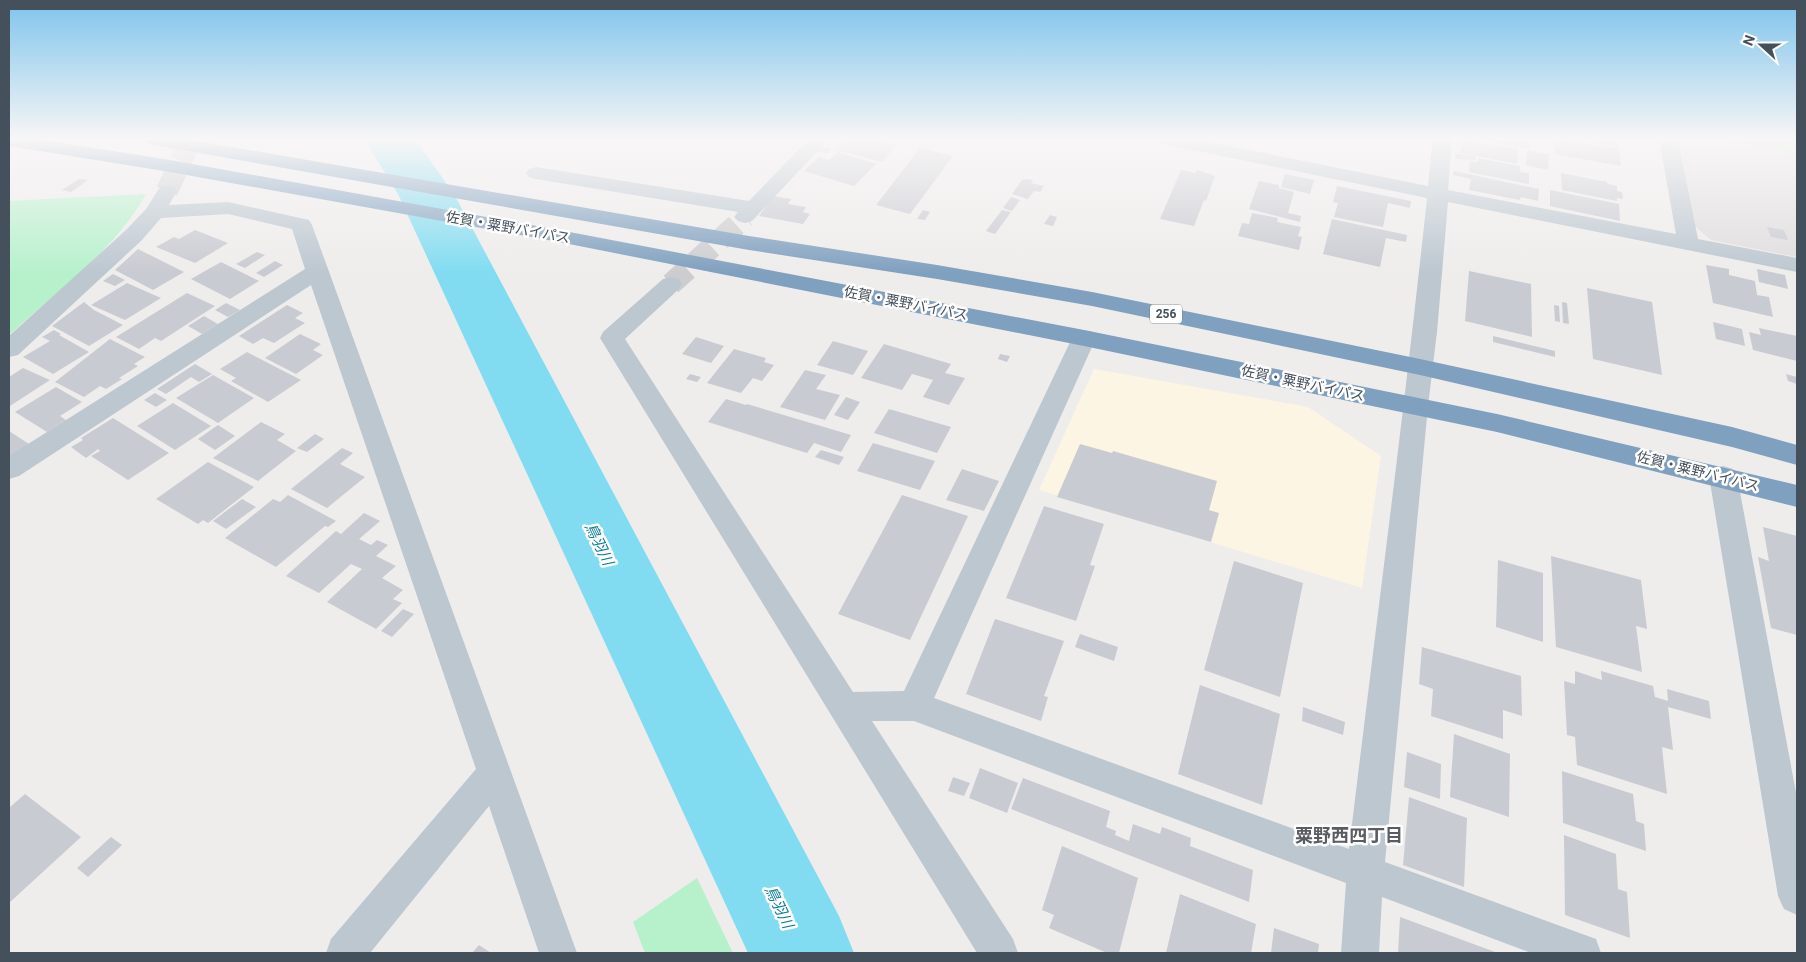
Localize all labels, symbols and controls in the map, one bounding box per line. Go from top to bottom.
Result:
north arrow [1736,20,1786,70]
text: N [1740,33,1758,48]
street label: 佐賀・粟野バイパス [445,208,571,246]
street label: 佐賀・粟野バイパス [843,283,969,323]
road number: 256 [1150,304,1182,324]
street label: 佐賀・粟野バイパス [1240,362,1366,404]
street label: 佐賀・粟野バイパス [1635,448,1761,494]
water label: 鳥羽川 [581,520,618,570]
district label: 粟野西四丁目 [1295,825,1403,846]
water label: 鳥羽川 [761,883,798,933]

